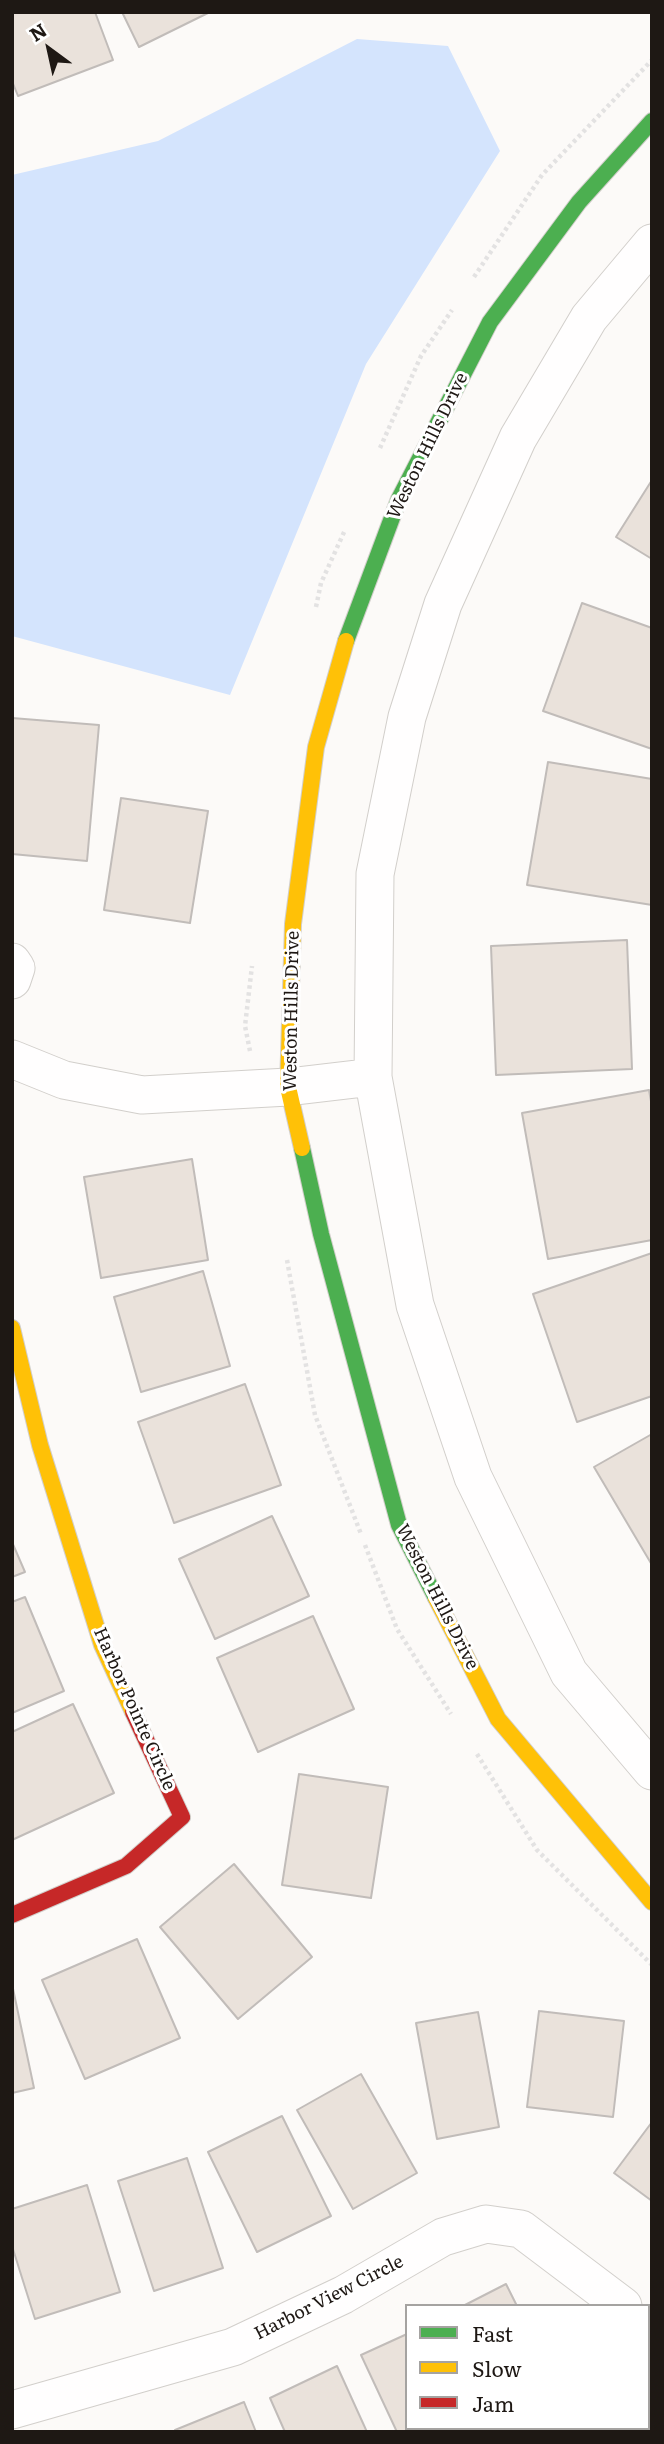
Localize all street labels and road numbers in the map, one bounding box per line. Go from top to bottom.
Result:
street label: Weston Hills Drive [383,369,473,523]
street label: Weston Hills Drive [280,931,304,1091]
street label: Weston Hills Drive [391,1521,483,1673]
street label: Harbor Pointe Circle [88,1624,180,1794]
street label: Harbor View Circle [251,2251,407,2345]

